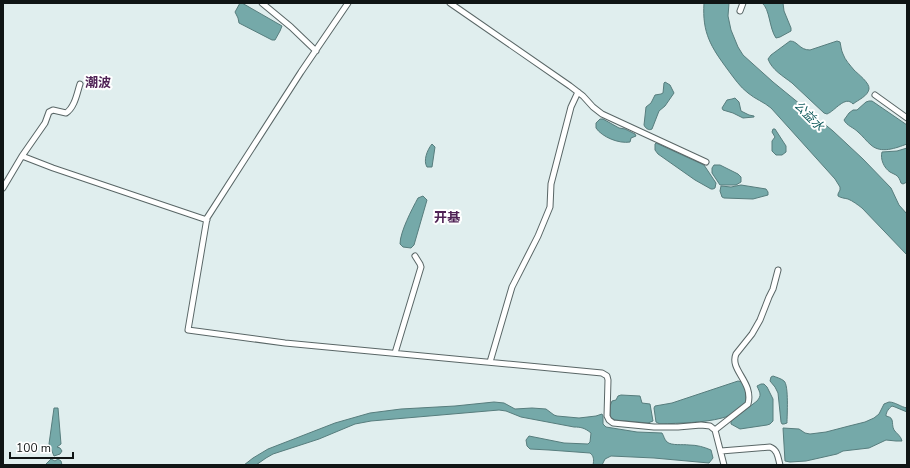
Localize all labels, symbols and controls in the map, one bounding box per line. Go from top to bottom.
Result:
district label: 潮波 [85,74,111,92]
water label: 公益水 [791,98,828,135]
district label: 开基 [434,209,461,227]
scale bar [10,434,73,460]
text: 100 m [16,440,51,456]

